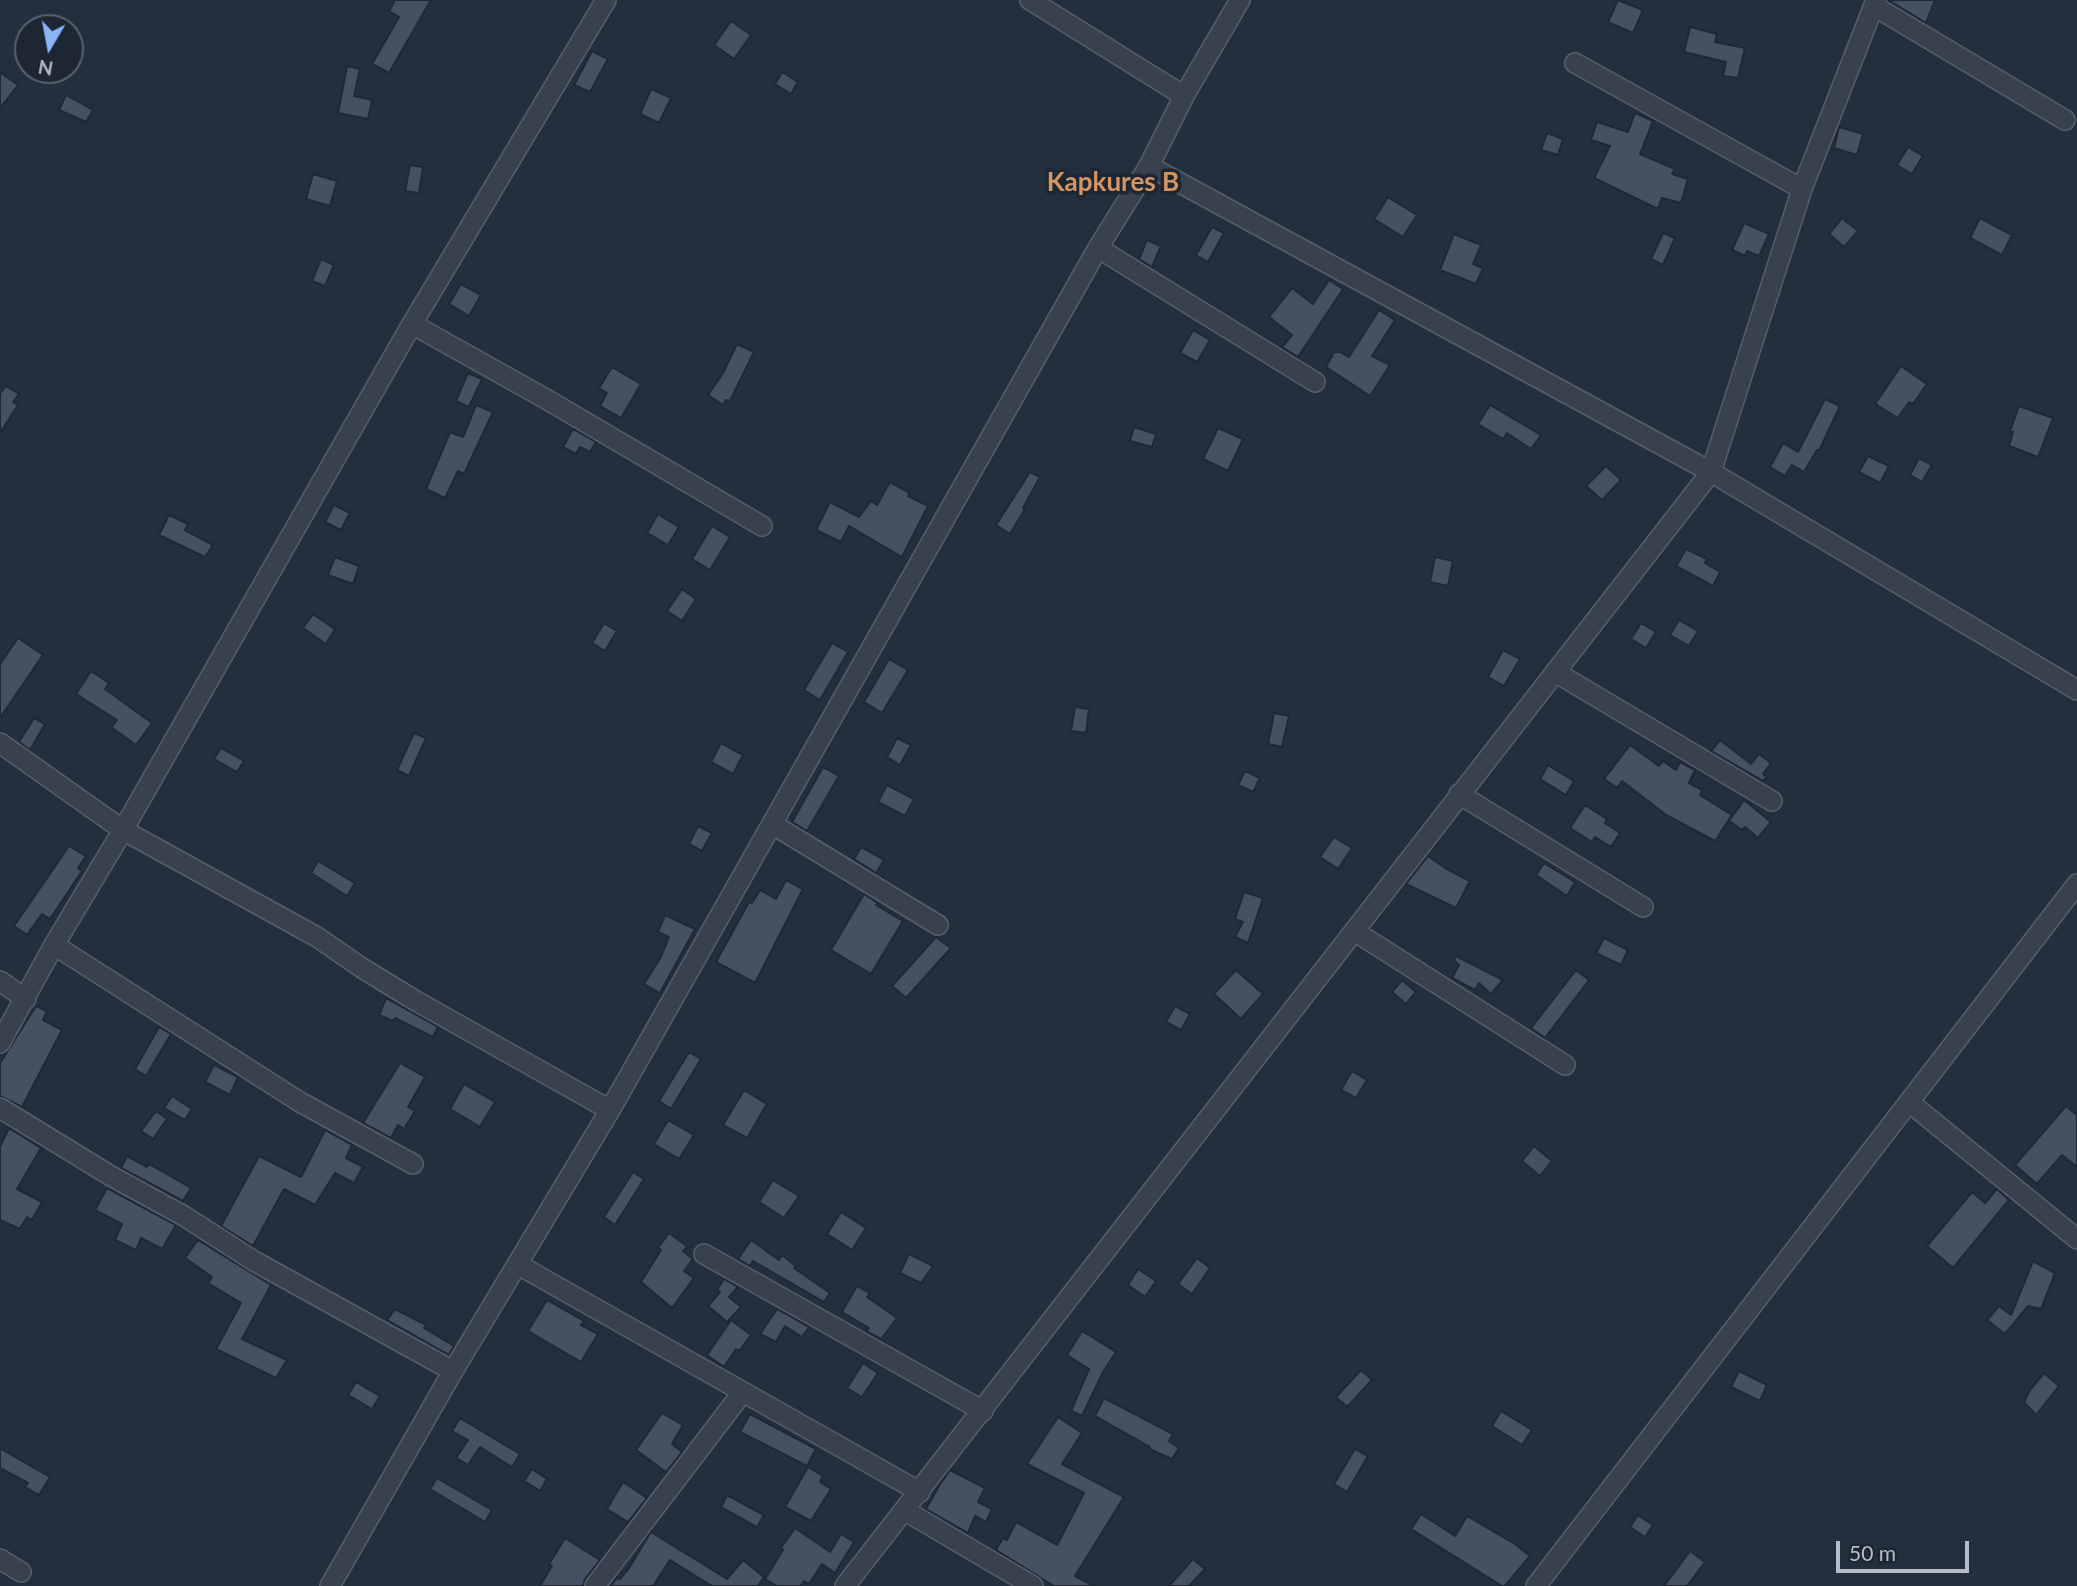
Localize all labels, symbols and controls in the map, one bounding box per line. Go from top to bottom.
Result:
north arrow [14,14,84,84]
text: N [36,56,55,81]
district label: Kapkures B [1047,167,1179,199]
scale bar [1839,1526,1972,1570]
text: 50 m [1849,1540,1896,1565]

